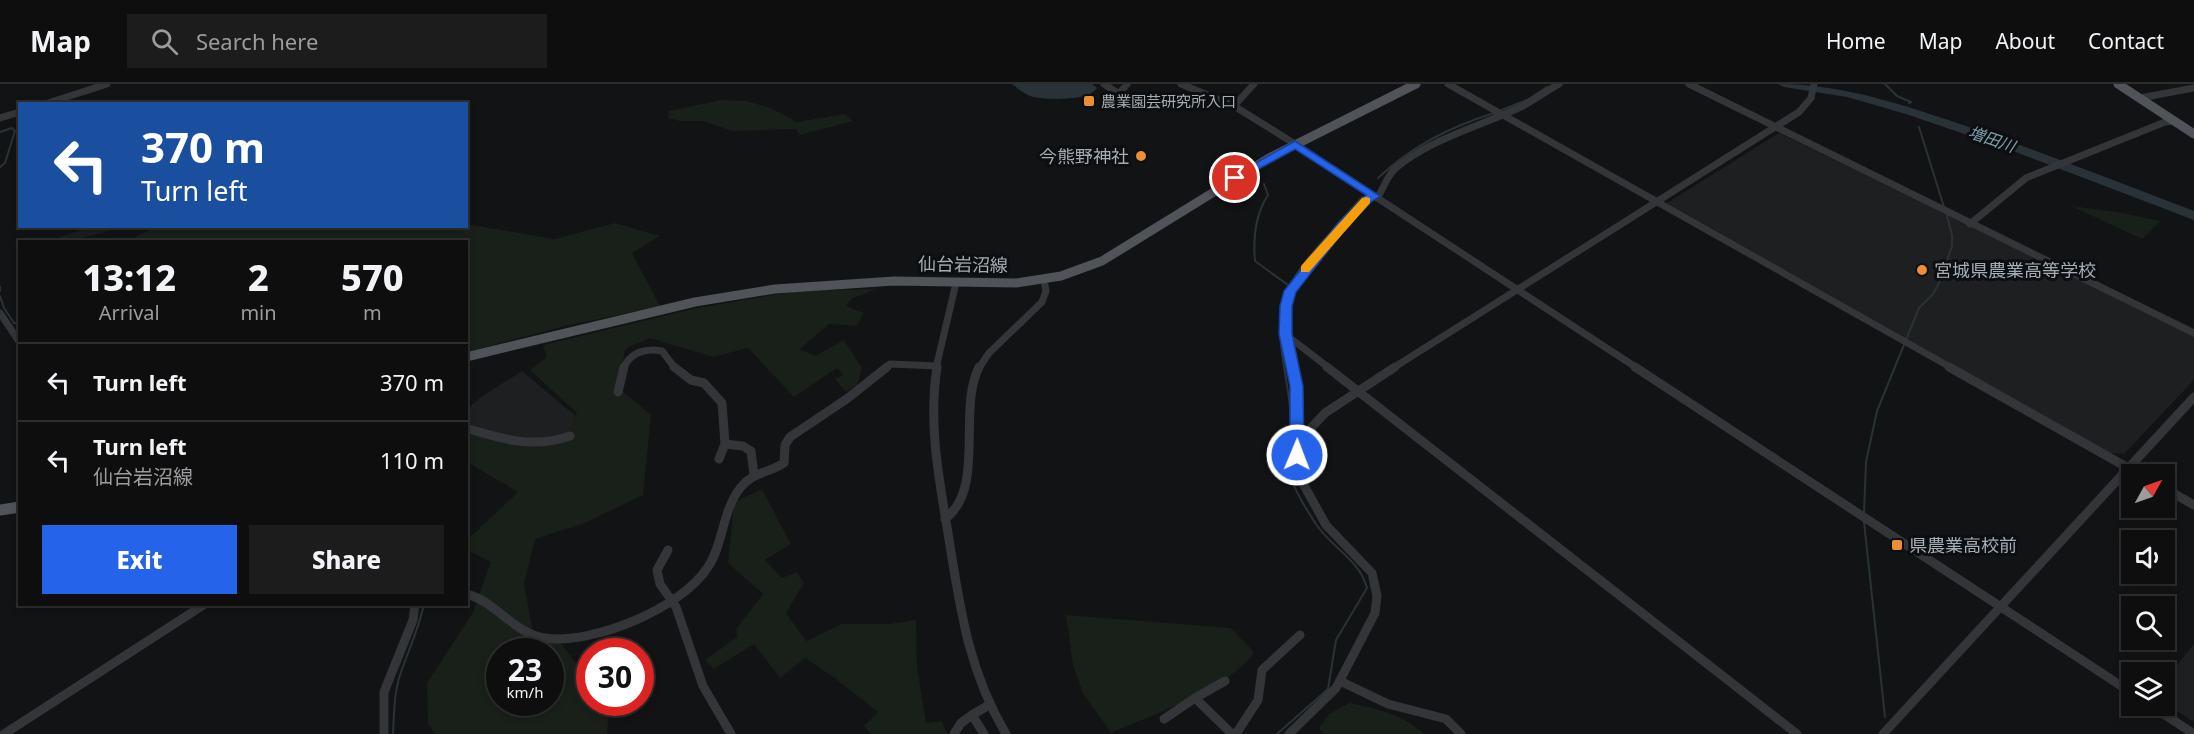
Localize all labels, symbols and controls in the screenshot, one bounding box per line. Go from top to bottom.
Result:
search box [127,14,547,68]
text: Map [30,22,91,60]
icon: search [148,25,181,58]
text: Search here [196,26,318,56]
text: Home [1826,27,1886,55]
text: Map [1919,27,1962,55]
text: About [1995,27,2055,55]
text: Contact [2088,27,2164,55]
place label: 農業園芸研究所入口 [1101,91,1236,111]
marker: 農業園芸研究所入口 [1082,94,1096,108]
text: 370 m [141,118,265,175]
water label: 増田川 [1966,121,2020,158]
icon: left [42,126,120,204]
place label: 今熊野神社 [1039,144,1129,168]
marker: 今熊野神社 [1134,149,1148,163]
pin [1209,152,1260,203]
icon: arrive [1218,161,1251,194]
text: Turn left [141,172,247,209]
street label: 仙台岩沼線 [918,251,1008,277]
text: 13:12 [82,253,176,302]
text: 2 [248,253,269,302]
text: 570 [341,253,404,302]
place label: 宮城県農業高等学校 [1934,258,2096,282]
marker: 宮城県農業高等学校 [1915,263,1929,277]
text: Arrival [99,299,160,326]
text: min [240,299,277,326]
text: m [363,299,382,326]
icon: left [42,366,75,399]
text: Turn left [93,367,187,397]
text: 370 m [380,367,444,397]
position arrow [1265,423,1329,487]
text: Turn left [93,431,187,461]
icon: left [42,444,75,477]
text: 110 m [380,445,444,475]
text: 仙台岩沼線 [93,463,193,490]
north arrow [2121,464,2175,518]
map controls [2121,464,2175,716]
button: Exit [42,525,237,594]
button: Share [249,525,444,594]
button: sound [2121,530,2175,584]
place label: 県農業高校前 [1909,533,2017,557]
marker: 県農業高校前 [1890,538,1904,552]
button: search [2121,596,2175,650]
speed limit sign: 30 [576,638,654,716]
text: 23 [508,649,542,690]
button: layers [2121,662,2175,716]
text: km/h [507,682,543,702]

